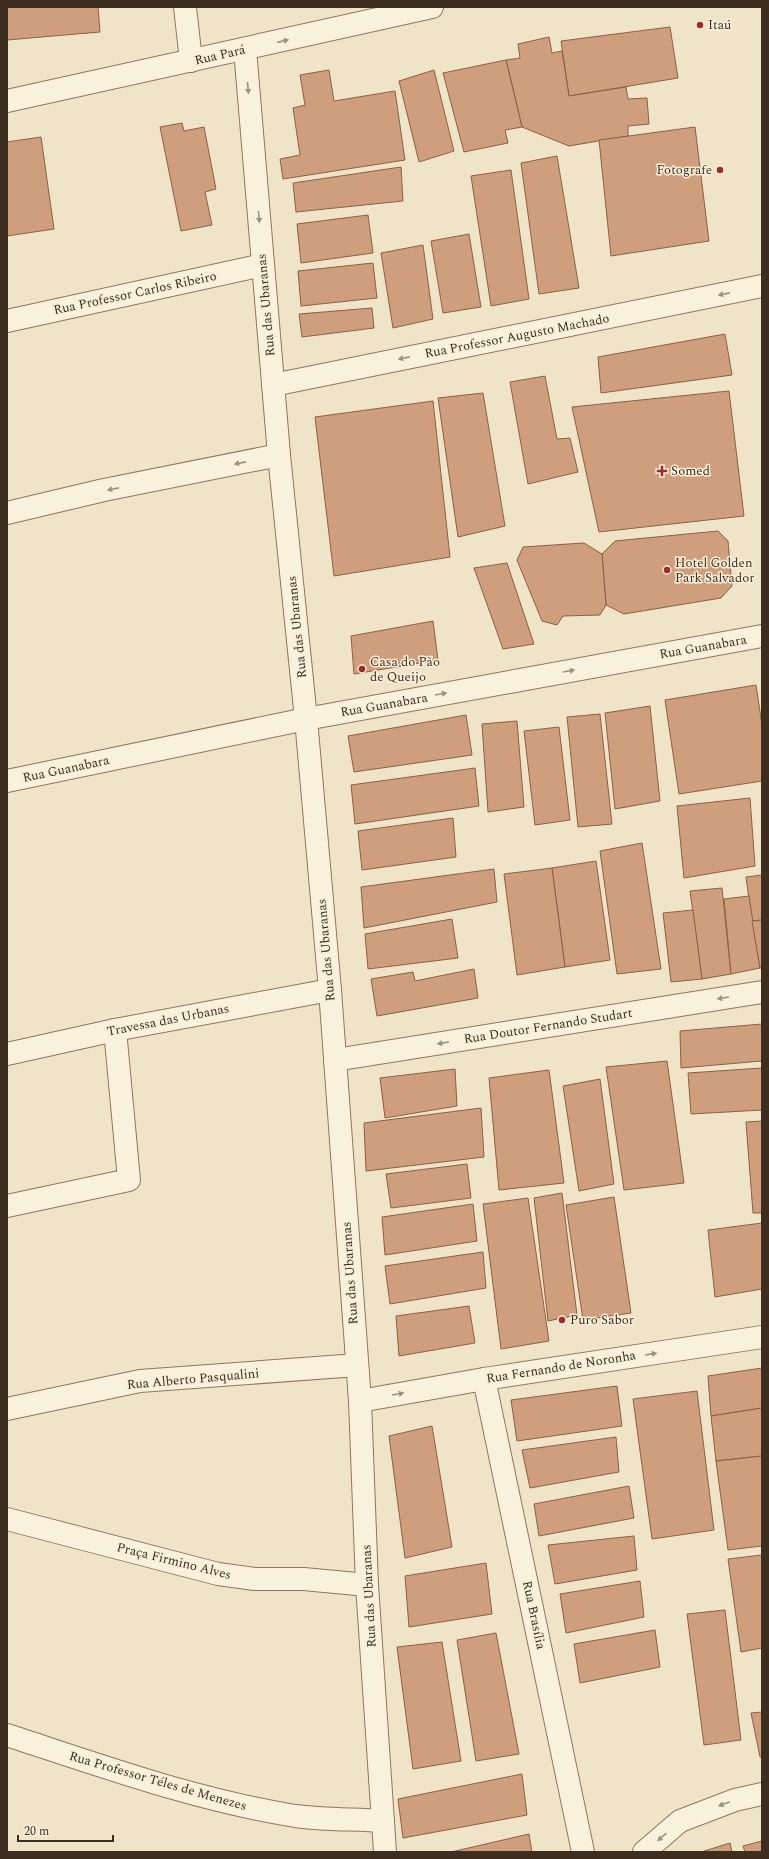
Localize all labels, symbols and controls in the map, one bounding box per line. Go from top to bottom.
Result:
place label: Itaú [708,15,731,35]
marker: Itaú [695,20,705,30]
one-way arrow [277,37,289,43]
street label: Rua Pará [193,39,248,71]
one-way arrow [245,82,251,94]
place label: Fotografe [657,160,712,180]
marker: Fotografe [715,165,725,175]
one-way arrow [255,211,262,224]
street label: Rua das Ubaranas [252,253,280,357]
street label: Rua Professor Carlos Ribeiro [52,266,218,320]
one-way arrow [718,291,730,297]
street label: Rua Professor Augusto Machado [423,308,611,364]
one-way arrow [398,356,410,362]
one-way arrow [234,460,247,466]
place label: Somed [671,461,710,481]
marker: Somed [656,465,668,477]
one-way arrow [107,486,119,492]
place label: Hotel Golden Park Salvador [675,553,754,588]
marker: Hotel Golden Park Salvador [662,565,672,575]
street label: Rua das Ubaranas [282,575,312,679]
street label: Rua Guanabara [658,629,749,665]
place label: Casa do Pão de Queijo [370,652,440,687]
marker: Casa do Pão de Queijo [357,664,367,674]
one-way arrow [563,668,575,674]
street label: Rua Guanabara [339,687,430,723]
one-way arrow [435,691,447,697]
street label: Rua Guanabara [21,750,112,788]
street label: Rua das Ubaranas [312,898,340,1002]
one-way arrow [717,995,730,1001]
street label: Travessa das Urbanas [105,998,231,1042]
street label: Rua Doutor Fernando Studart [462,1003,634,1049]
one-way arrow [437,1040,449,1046]
street label: Rua das Ubaranas [336,1221,364,1325]
place label: Puro Sabor [570,1310,634,1330]
marker: Puro Sabor [557,1315,567,1325]
street label: Rua Fernando de Noronha [485,1345,638,1389]
one-way arrow [645,1351,657,1357]
street label: Rua Alberto Pasqualini [126,1363,260,1395]
one-way arrow [392,1391,404,1397]
street label: Praça Firmino Alves [115,1537,233,1585]
street label: Rua das Ubaranas [356,1544,382,1648]
street label: Rua Brasília [517,1579,551,1652]
street label: Rua Professor Téles de Menezes [67,1746,249,1816]
one-way arrow [718,1802,730,1808]
scale bar [18,1817,113,1843]
text: 20 m [24,1822,49,1841]
one-way arrow [657,1832,667,1841]

